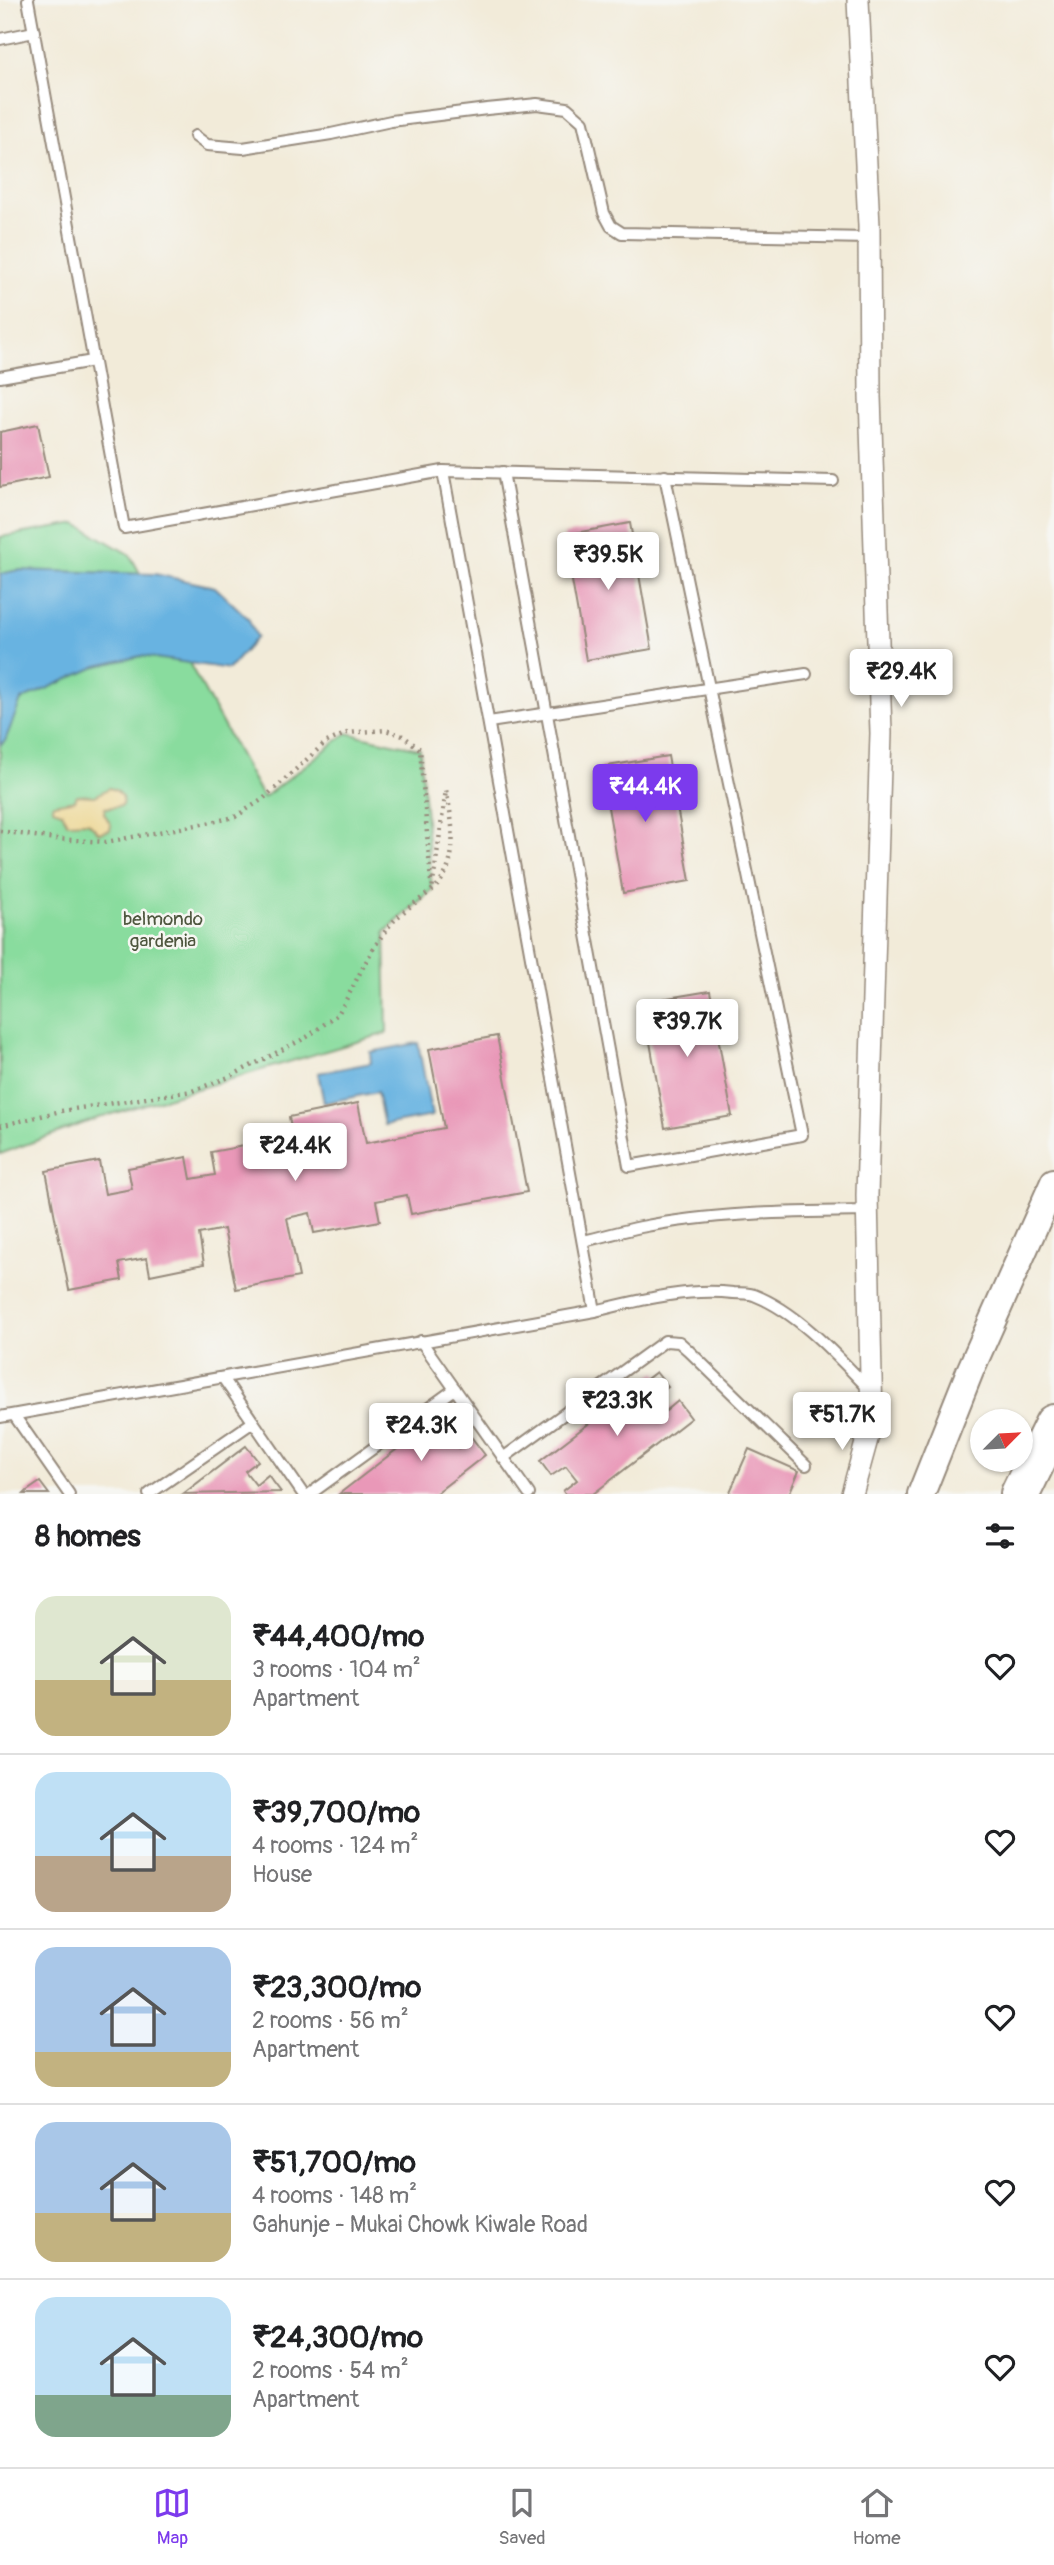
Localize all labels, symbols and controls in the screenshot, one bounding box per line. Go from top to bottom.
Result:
pin: ₹39.5K [551,532,665,592]
text: ₹39.5K [573,540,643,569]
pin: ₹29.4K [844,650,958,709]
text: ₹29.4K [866,657,936,686]
pin: ₹44.4K [588,764,702,824]
text: ₹44.4K [609,772,681,801]
park label: belmondo gardenia [123,907,203,953]
pin: ₹39.7K [630,1000,744,1059]
text: ₹39.7K [652,1007,722,1036]
pin: ₹24.4K [238,1124,352,1183]
text: ₹24.4K [259,1131,331,1160]
pin: ₹23.3K [560,1378,674,1438]
text: ₹23.3K [582,1386,652,1415]
pin: ₹51.7K [785,1392,899,1452]
text: ₹51.7K [809,1400,875,1429]
pin: ₹24.3K [364,1404,478,1463]
north arrow [970,1409,1032,1472]
map controls [970,1409,1033,1472]
text: ₹24.3K [385,1411,457,1440]
icon: filters [981,1517,1019,1555]
text: 8 homes [35,1518,141,1555]
text: ₹44,400/mo [252,1618,424,1655]
icon: home [91,1624,175,1708]
icon: heart [981,1647,1019,1685]
text: 3 rooms · 104 m² [252,1655,421,1684]
text: Apartment [252,1684,359,1713]
text: ₹39,700/mo [252,1794,420,1831]
icon: home [91,1800,175,1884]
icon: heart [981,1823,1019,1861]
text: 4 rooms · 124 m² [252,1831,418,1860]
text: House [252,1860,312,1889]
text: ₹23,300/mo [252,1969,421,2006]
icon: home [91,1975,175,2059]
icon: heart [981,1998,1019,2036]
text: 2 rooms · 56 m² [252,2006,409,2035]
text: Apartment [252,2035,359,2064]
text: ₹51,700/mo [252,2144,416,2181]
icon: home [91,2150,175,2234]
icon: heart [981,2173,1019,2211]
text: 4 rooms · 148 m² [252,2181,417,2210]
text: Gahunje - Mukai Chowk Kiwale Road [252,2210,588,2239]
text: ₹24,300/mo [252,2319,423,2356]
icon: home [91,2325,175,2409]
icon: heart [981,2348,1019,2386]
text: 2 rooms · 54 m² [252,2356,409,2385]
text: Apartment [252,2385,359,2414]
tab: Map [153,2484,191,2550]
tab: Saved [498,2484,546,2550]
tab: Home [853,2484,901,2550]

